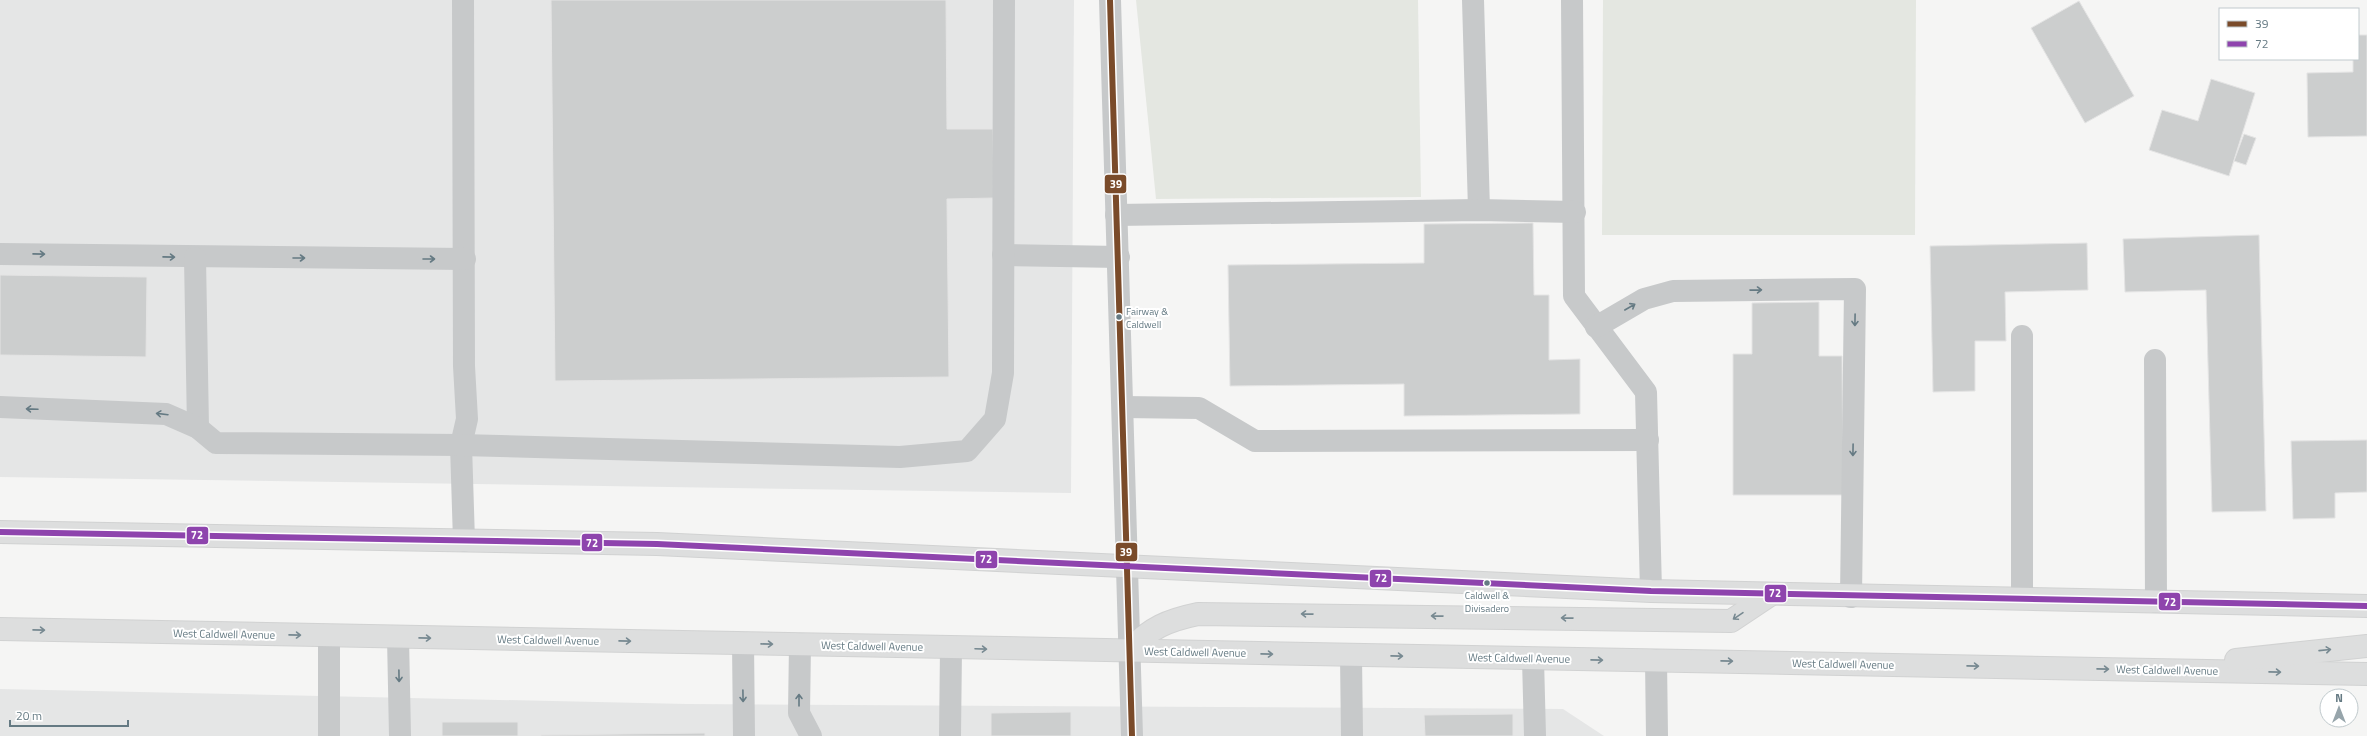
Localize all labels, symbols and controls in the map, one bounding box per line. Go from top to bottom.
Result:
legend [2219,8,2359,60]
text: 39 [2255,14,2269,33]
text: 72 [2255,34,2268,53]
line badge: 39 [1104,174,1127,194]
text: 39 [1110,176,1122,192]
one-way arrow [32,250,45,258]
one-way arrow [162,253,175,261]
one-way arrow [292,254,305,262]
one-way arrow [422,255,435,263]
one-way arrow [1749,286,1762,294]
one-way arrow [1624,303,1636,311]
place label: Fairway & Caldwell [1126,304,1168,332]
marker: Fairway & Caldwell [1114,312,1124,322]
one-way arrow [1851,313,1859,326]
one-way arrow [26,405,39,412]
one-way arrow [155,411,168,418]
one-way arrow [1849,443,1857,456]
line badge: 72 [186,526,209,545]
text: 72 [191,527,203,543]
line badge: 72 [581,533,603,552]
text: 72 [586,535,598,551]
line badge: 39 [1115,542,1138,562]
text: 39 [1120,544,1132,560]
line badge: 72 [975,550,998,569]
text: 72 [980,551,992,567]
line badge: 72 [1369,569,1392,588]
text: 72 [1375,570,1387,586]
marker: Caldwell & Divisadero [1482,578,1492,588]
line badge: 72 [1764,584,1787,603]
text: 72 [1769,585,1781,601]
place label: Caldwell & Divisadero [1465,588,1509,616]
line badge: 72 [2158,592,2181,611]
text: 72 [2164,594,2176,610]
one-way arrow [1301,610,1314,618]
one-way arrow [1431,612,1444,620]
one-way arrow [1733,612,1744,620]
one-way arrow [1561,614,1574,622]
street label: West Caldwell Avenue [173,625,276,643]
one-way arrow [32,626,45,634]
one-way arrow [288,631,301,639]
street label: West Caldwell Avenue [497,631,600,649]
one-way arrow [418,634,431,642]
one-way arrow [618,637,631,645]
street label: West Caldwell Avenue [821,637,924,655]
one-way arrow [760,640,773,648]
street label: West Caldwell Avenue [1144,643,1247,661]
one-way arrow [974,645,987,652]
one-way arrow [2318,647,2331,654]
street label: West Caldwell Avenue [1468,649,1571,667]
one-way arrow [1260,650,1273,658]
one-way arrow [1390,653,1403,660]
street label: West Caldwell Avenue [1792,655,1895,673]
one-way arrow [1590,656,1603,663]
one-way arrow [1720,658,1733,665]
street label: West Caldwell Avenue [2116,661,2219,679]
one-way arrow [1966,662,1979,670]
one-way arrow [2096,665,2109,673]
one-way arrow [395,669,403,682]
one-way arrow [2268,669,2281,676]
north arrow [2319,688,2359,728]
one-way arrow [739,689,747,702]
text: N [2335,690,2343,706]
one-way arrow [795,694,803,707]
scale bar [10,702,128,728]
text: 20 m [16,706,42,725]

